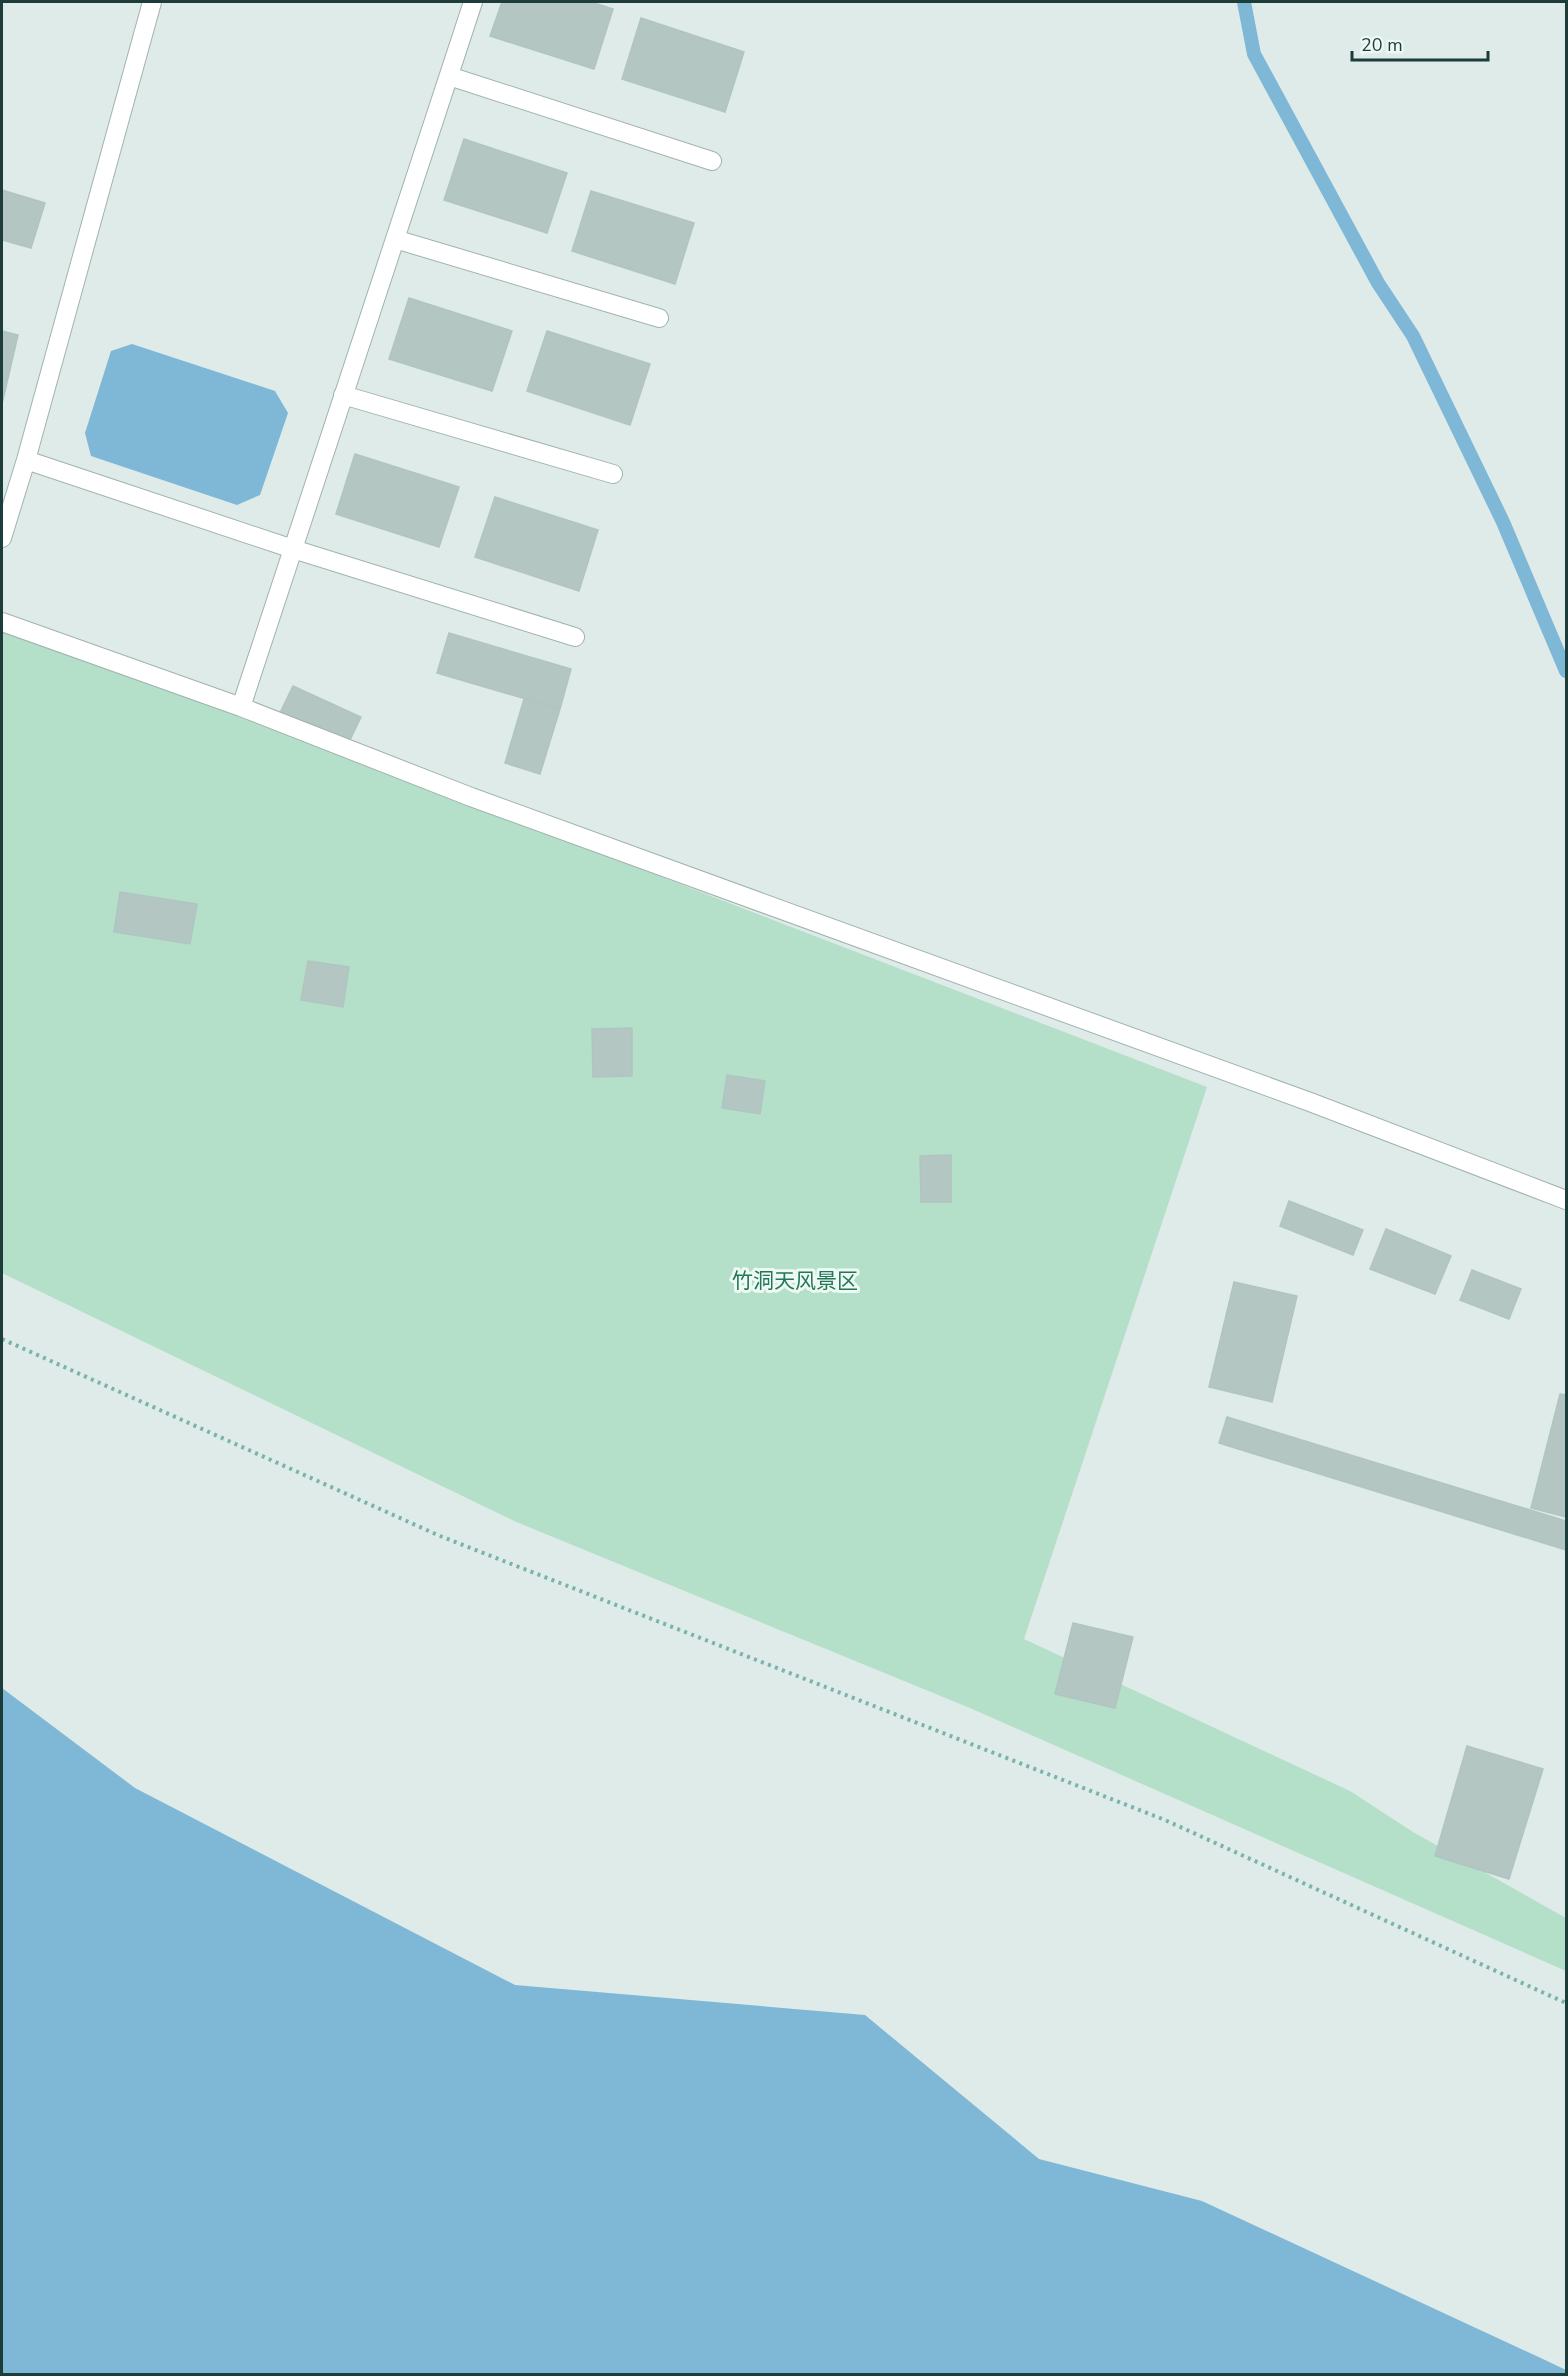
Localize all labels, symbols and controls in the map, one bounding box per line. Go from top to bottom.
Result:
scale bar [1352,24,1488,62]
text: 20 m [1361,33,1403,57]
park label: 竹洞天风景区 [732,1267,858,1295]

